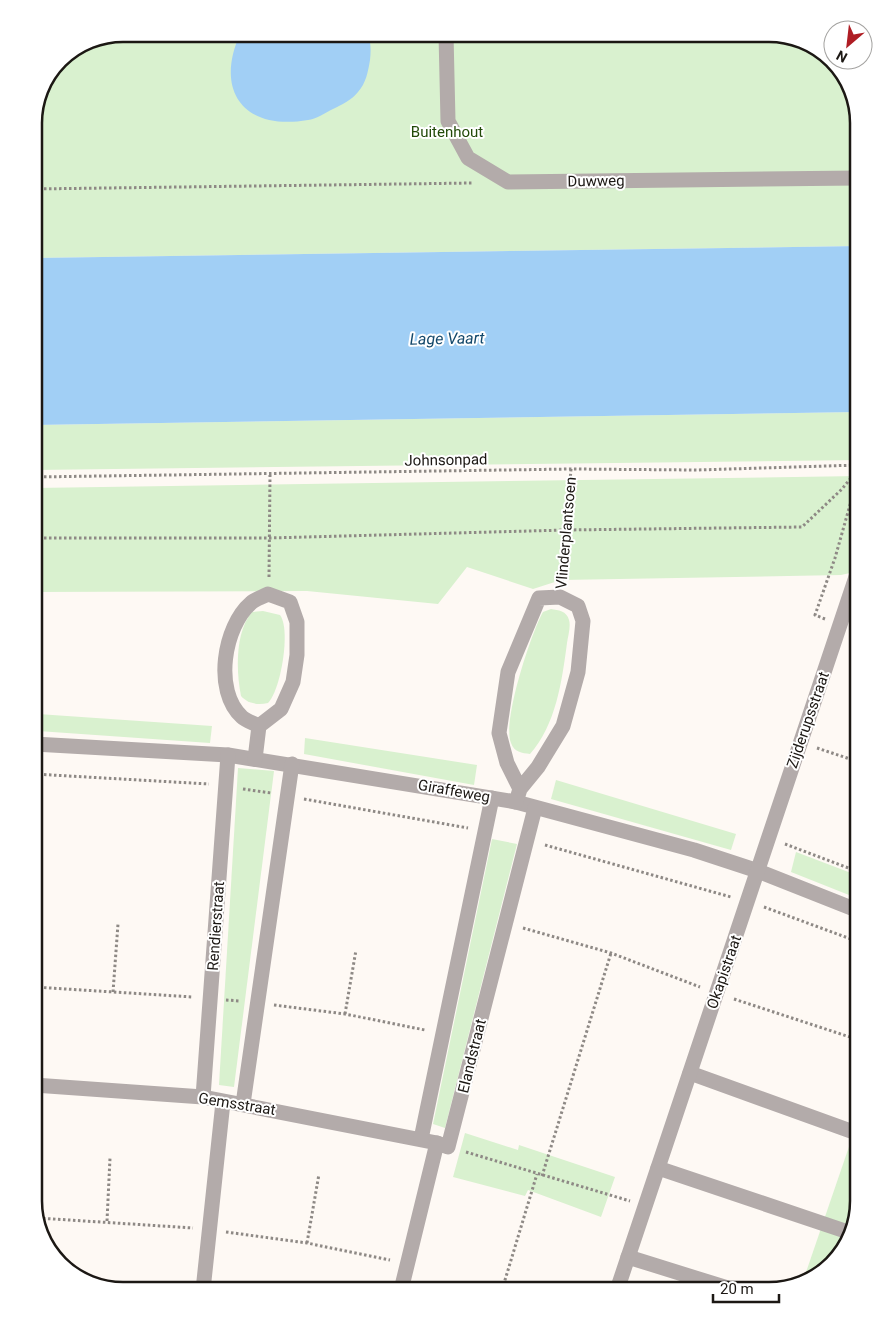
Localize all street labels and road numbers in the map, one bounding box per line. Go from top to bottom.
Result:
street label: Duwweg [567,172,625,190]
street label: Johnsonpad [404,450,488,470]
street label: Vlinderplantsoen [552,476,580,590]
street label: Zijderupsstraat [783,669,833,771]
street label: Giraffeweg [417,776,491,806]
street label: Rendierstraat [204,881,228,971]
street label: Okapistraat [703,933,745,1011]
street label: Elandstraat [454,1017,490,1095]
street label: Gemsstraat [197,1089,277,1119]

